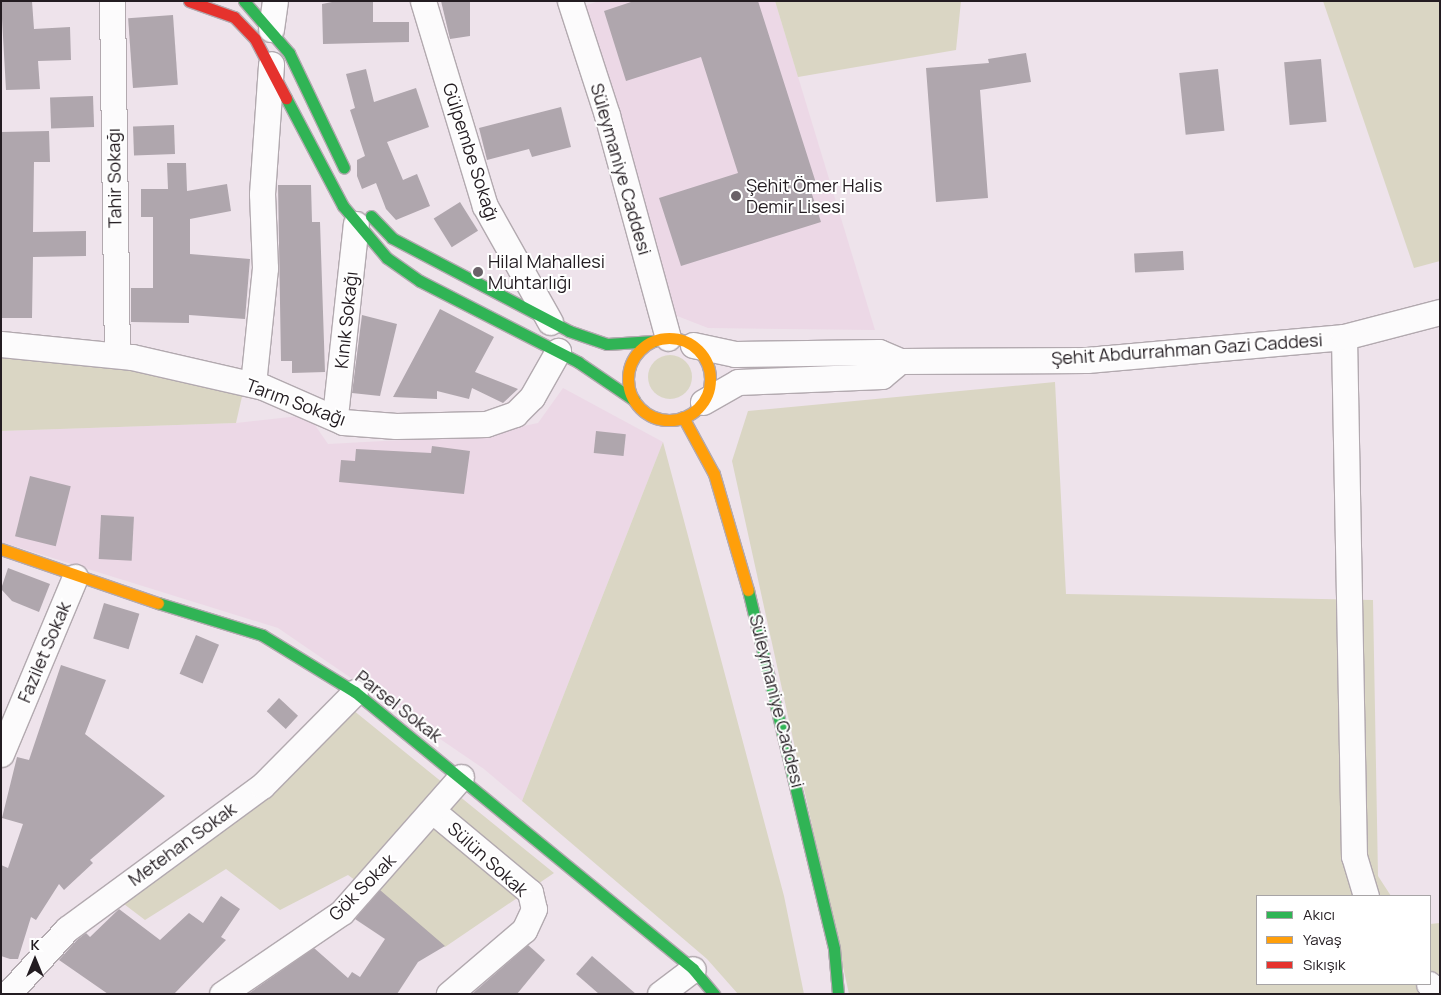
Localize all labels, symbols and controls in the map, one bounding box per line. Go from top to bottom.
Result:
street label: Gülpembe Sokağı [438,80,504,224]
street label: Süleymaniye Caddesi [586,81,656,257]
street label: Tahir Sokağı [102,128,126,228]
place label: Şehit Ömer Halis Demir Lisesi [746,175,882,218]
marker: Şehit Ömer Halis Demir Lisesi [730,190,742,202]
place label: Hilal Mahallesi Muhtarlığı [488,251,605,294]
marker: Hilal Mahallesi Muhtarlığı [472,266,484,278]
street label: Kınık Sokağı [330,270,362,370]
street label: Şehit Abdurrahman Gazi Caddesi [1051,329,1323,369]
street label: Tarım Sokağı [243,374,349,430]
street label: Fazilet Sokak [13,598,75,706]
street label: Süleymaniye Caddesi [745,612,809,790]
street label: Parsel Sokak [351,665,447,747]
street label: Metehan Sokak [124,798,240,890]
street label: Sülün Sokak [443,817,533,901]
street label: Gök Sokak [324,849,400,925]
legend [1256,895,1431,985]
text: Akıcı [1303,904,1335,925]
text: Yavaş [1303,929,1342,950]
north arrow [10,935,60,985]
text: K [30,935,40,954]
text: Sıkışık [1303,954,1346,975]

